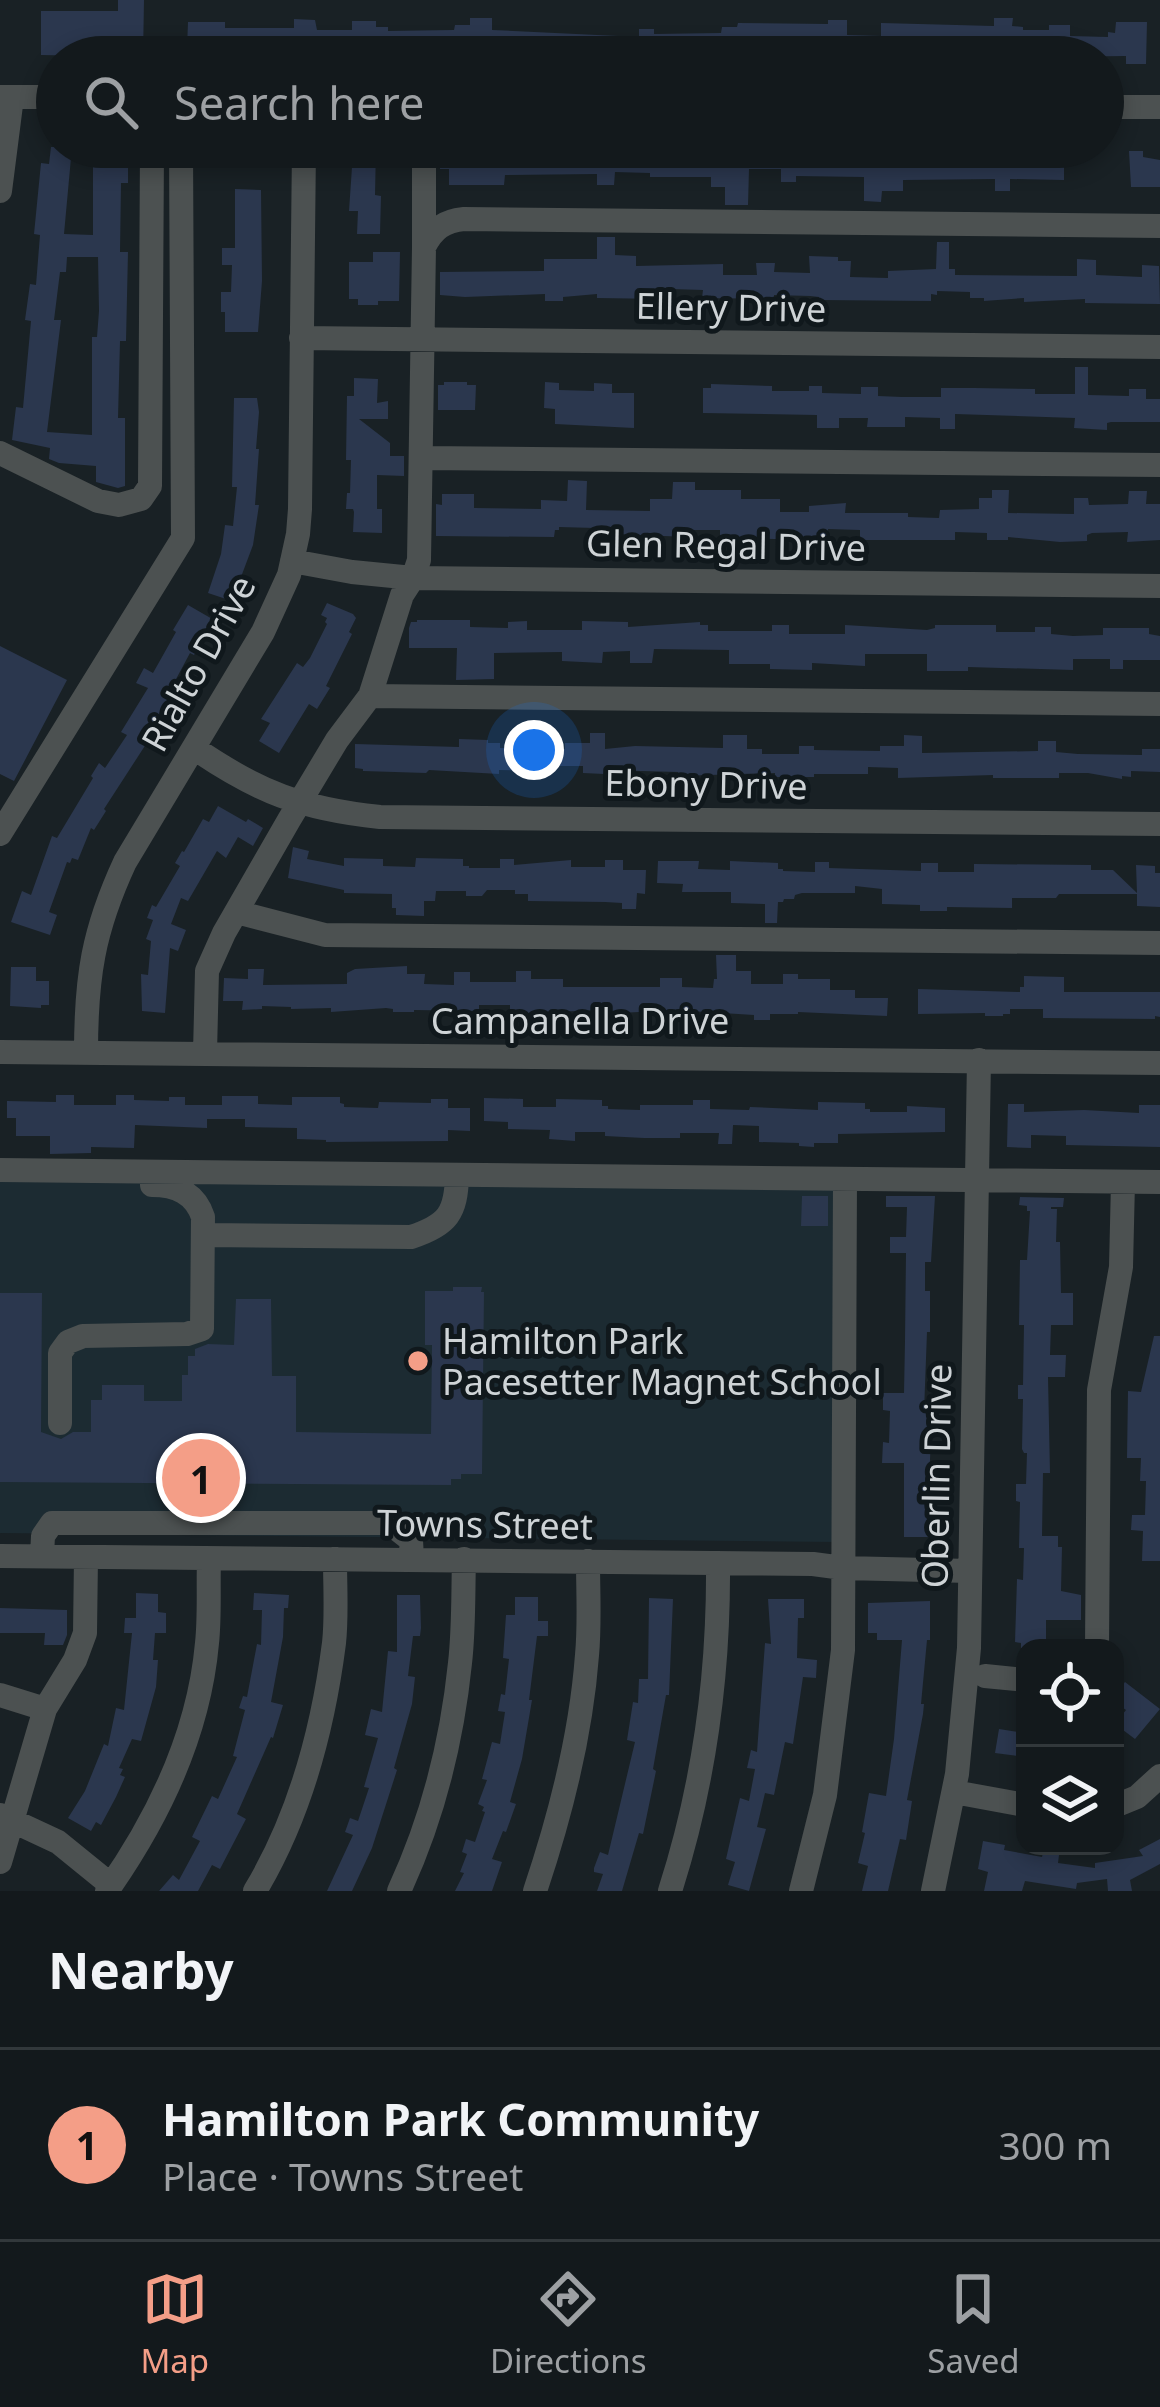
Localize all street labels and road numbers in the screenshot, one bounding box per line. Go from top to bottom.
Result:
street label: Ellery Drive [635,281,827,333]
street label: Glen Regal Drive [586,518,866,572]
street label: Rialto Drive [129,566,267,760]
street label: Ebony Drive [604,758,808,810]
street label: Campanella Drive [431,996,729,1045]
street label: Oberlin Drive [910,1363,962,1589]
street label: Towns Street [376,1498,594,1550]

